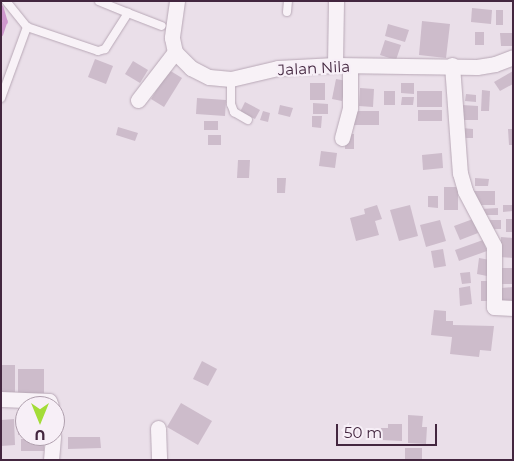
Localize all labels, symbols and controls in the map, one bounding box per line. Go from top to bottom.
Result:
street label: Jalan Nila [277,57,351,79]
north arrow [15,396,65,446]
scale bar [339,414,440,446]
text: 50 m [344,423,382,442]
text: U [34,426,46,444]

